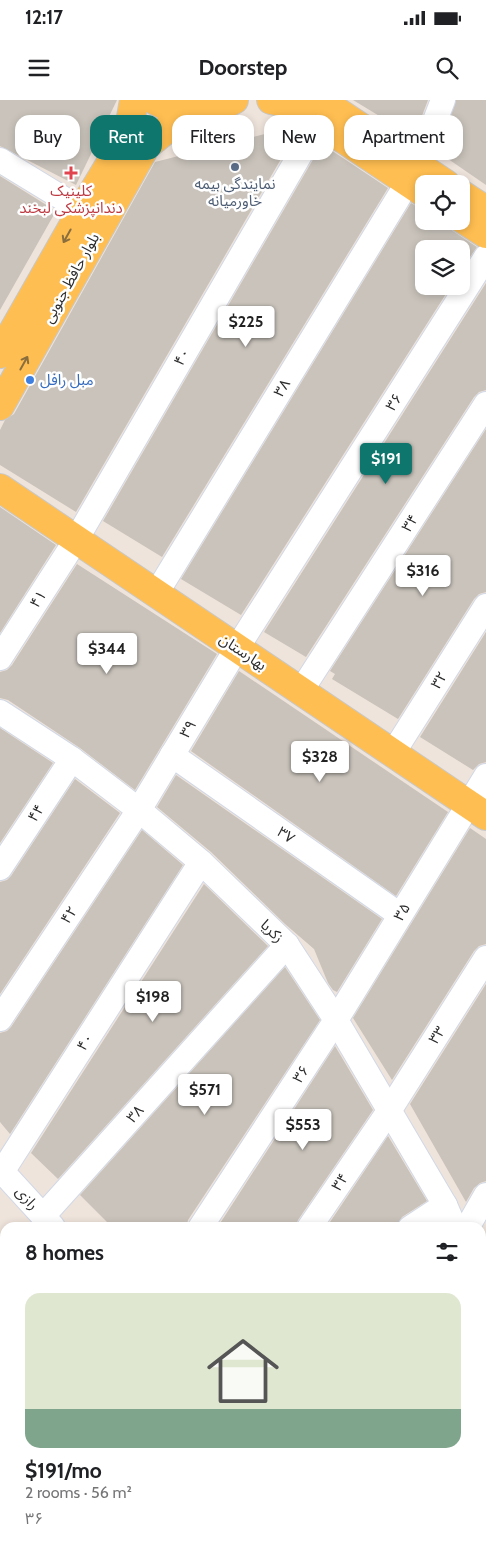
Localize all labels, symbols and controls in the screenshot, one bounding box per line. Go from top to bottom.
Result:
text: 12:17 [25,6,63,29]
icon: menu [25,54,53,82]
text: Doorstep [199,54,287,81]
icon: search [433,54,461,82]
chip: Buy [15,115,80,160]
chip: Rent [90,115,162,160]
chip: Filters [172,115,254,160]
chip: New [264,115,334,160]
chip: Apartment [344,115,463,160]
marker: نمایندگی بیمه خاورمیانه [229,161,241,173]
marker: کلینیک دندانپزشکی لبخند [64,166,78,180]
place label: نمایندگی بیمه خاورمیانه [195,175,275,210]
map controls [415,175,470,295]
button: locate [415,175,470,230]
place label: کلینیک دندانپزشکی لبخند [19,182,123,218]
one-way arrow [61,229,71,243]
street label: بلوار حافظ جنوبی [39,230,103,326]
button: layers [415,240,470,295]
pin: $225 [216,306,276,348]
text: $225 [229,312,263,331]
street label: ۴۰ [170,345,194,369]
one-way arrow [20,356,29,371]
place label: مبل رافل [40,371,94,389]
marker: مبل رافل [24,374,36,386]
street label: ۳۸ [270,376,294,400]
street label: ۳۶ [382,390,406,414]
pin: $191 [356,442,416,485]
text: $191 [371,449,401,468]
street label: ۳۴ [398,511,422,535]
pin: $316 [393,554,453,597]
text: $316 [407,561,439,580]
street label: ۴۱ [26,587,50,611]
street label: بهارستان [216,630,270,674]
pin: $344 [77,632,137,675]
text: $344 [88,639,126,658]
street label: ۳۲ [427,668,451,692]
street label: ۳۹ [176,717,200,741]
pin: $328 [290,740,350,783]
text: $328 [302,747,338,766]
street label: ۴۴ [24,801,48,825]
street label: ۳۷ [274,823,299,848]
street label: ۳۵ [390,900,414,924]
street label: ۴۲ [57,903,81,927]
street label: زکریا [257,916,287,946]
pin: $198 [123,980,183,1023]
text: $198 [136,987,170,1006]
street label: ۳۳ [425,1023,449,1047]
street label: ۴۰ [73,1030,97,1054]
street label: ۳۶ [289,1062,313,1086]
pin: $571 [175,1074,235,1116]
text: $571 [189,1080,221,1099]
street label: ۳۸ [123,1101,148,1126]
pin: $553 [273,1108,333,1151]
text: $553 [285,1115,321,1134]
street label: ۳۴ [328,1170,352,1194]
street label: رازی [12,1182,42,1214]
icon: filters [433,1238,461,1266]
text: 8 homes [25,1240,104,1265]
icon: home [198,1326,288,1416]
text: $191/mo [25,1458,102,1483]
text: 2 rooms · 56 m² [25,1483,132,1502]
text: ۳۶ [25,1509,43,1528]

